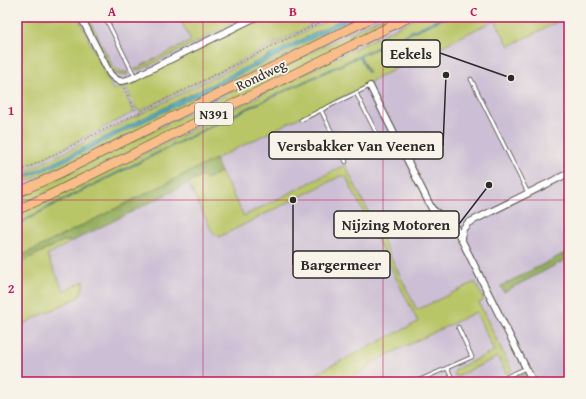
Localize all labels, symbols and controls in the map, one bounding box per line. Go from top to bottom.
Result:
text: A [108,2,117,21]
text: B [289,2,297,21]
text: C [470,2,478,21]
callout: Eekels [382,40,440,67]
text: Eekels [390,43,432,64]
street label: Rondweg [232,54,290,96]
text: 1 [8,101,14,120]
road number: N391 [195,103,233,125]
callout: Versbakker Van Veenen [269,132,443,159]
text: Versbakker Van Veenen [277,135,435,156]
callout: Nijzing Motoren [334,211,459,238]
text: Nijzing Motoren [342,214,450,235]
callout: Bargermeer [293,251,390,278]
text: Bargermeer [301,254,381,275]
text: 2 [8,279,15,298]

